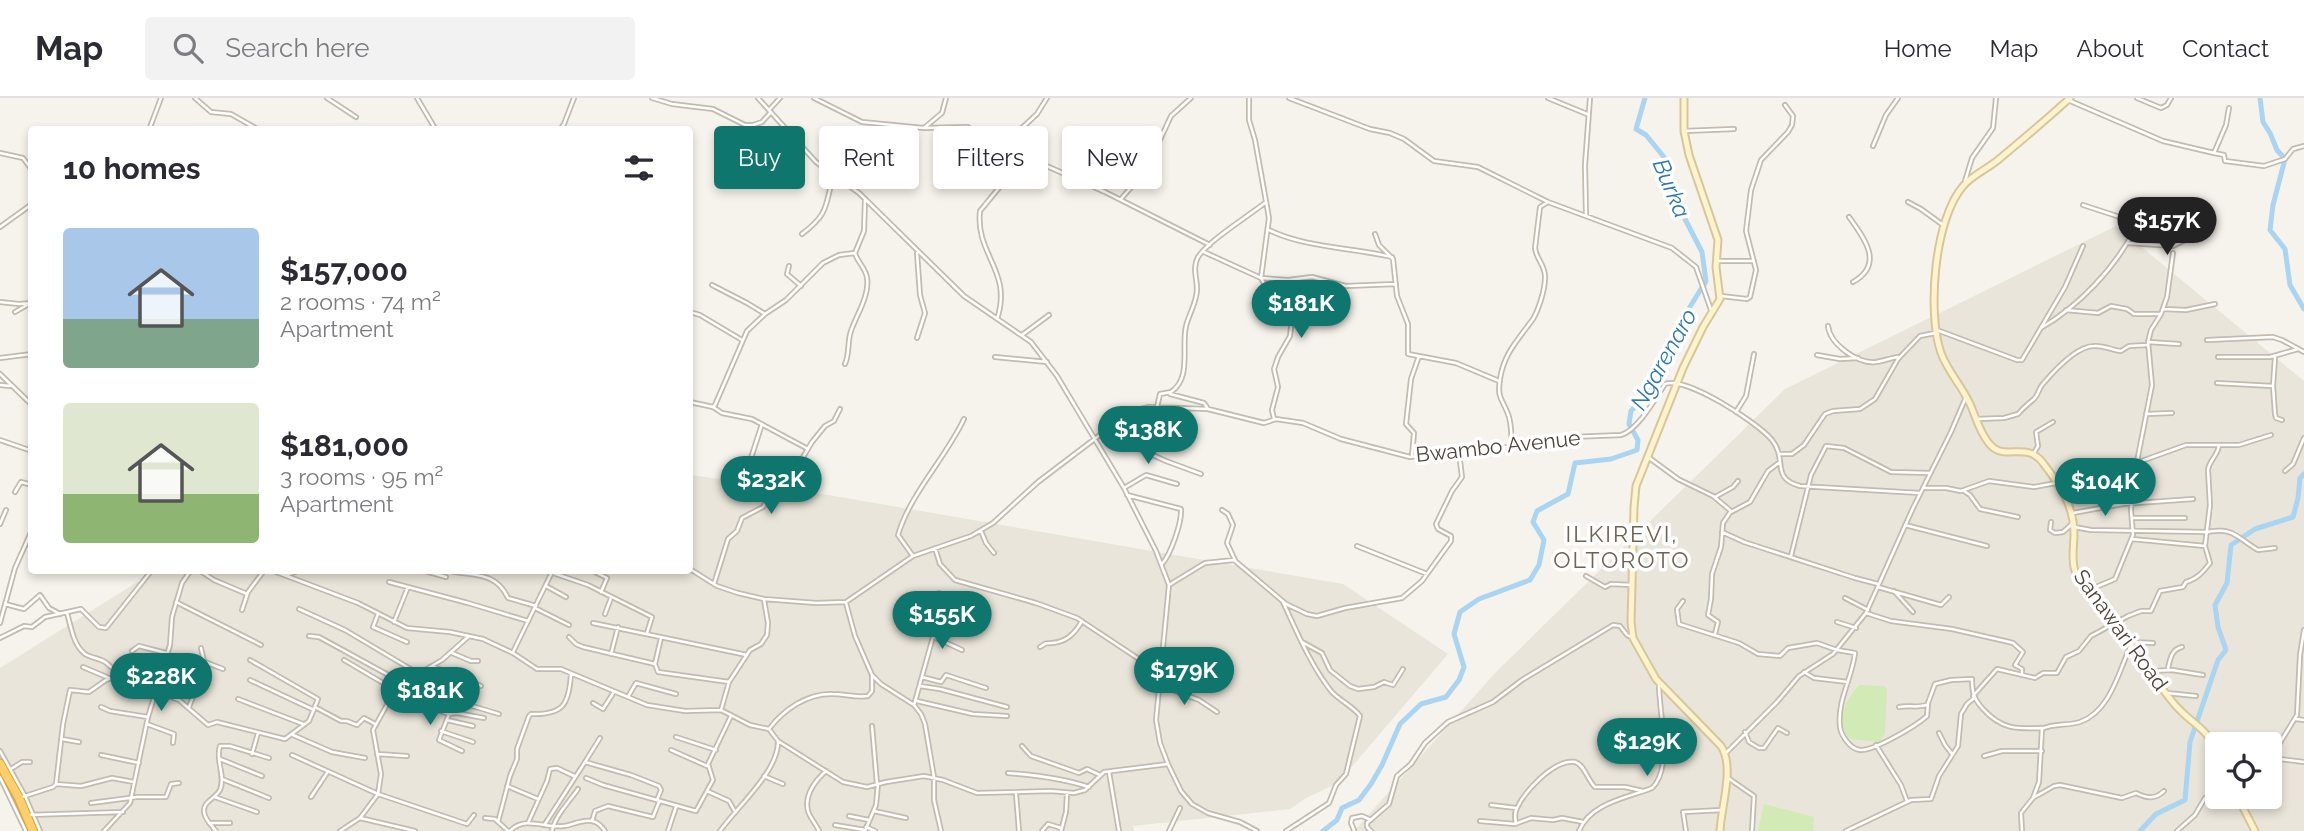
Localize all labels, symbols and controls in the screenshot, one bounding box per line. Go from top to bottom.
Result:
search box [145,17,635,80]
text: Map [35,29,103,68]
icon: search [169,29,207,67]
text: Search here [225,33,370,63]
text: Home [1884,34,1952,63]
text: Map [1990,34,2038,63]
text: About [2076,34,2144,63]
text: Contact [2182,34,2269,63]
chip: Buy [714,126,805,189]
chip: Rent [819,126,919,189]
chip: Filters [933,126,1048,189]
chip: New [1062,126,1162,189]
icon: filters [620,149,658,187]
text: 10 homes [63,151,200,186]
water label: Burka [1648,154,1697,222]
pin: $157K [2118,198,2216,257]
text: $157K [2134,206,2200,233]
text: $157,000 [280,253,408,288]
icon: home [119,256,203,340]
pin: $181K [1252,280,1350,340]
text: 2 rooms · 74 m² [280,288,441,315]
text: $181K [1268,289,1334,316]
water label: Ngarenaro [1624,304,1702,414]
text: Apartment [280,315,394,342]
pin: $138K [1099,406,1197,466]
text: $138K [1114,415,1182,442]
street label: Bwambo Avenue [1415,425,1581,467]
text: $181,000 [280,428,409,463]
icon: home [119,431,203,515]
pin: $232K [722,456,820,516]
pin: $104K [2056,458,2154,518]
text: 3 rooms · 95 m² [280,463,443,490]
text: $232K [737,465,805,492]
text: $104K [2071,467,2139,494]
text: Apartment [280,490,394,517]
district label: ILKIREVI, OLTOROTO [1553,520,1691,573]
street label: Sanawari Road [2069,565,2173,695]
pin: $155K [893,592,991,651]
text: $155K [909,600,975,627]
pin: $179K [1135,648,1233,707]
pin: $228K [112,654,210,713]
text: $179K [1150,656,1218,683]
text: $228K [126,662,196,689]
pin: $181K [381,668,479,727]
text: $181K [397,676,463,703]
pin: $129K [1598,718,1696,778]
text: $129K [1613,727,1681,754]
map controls [2205,732,2282,809]
button: locate [2205,732,2282,809]

